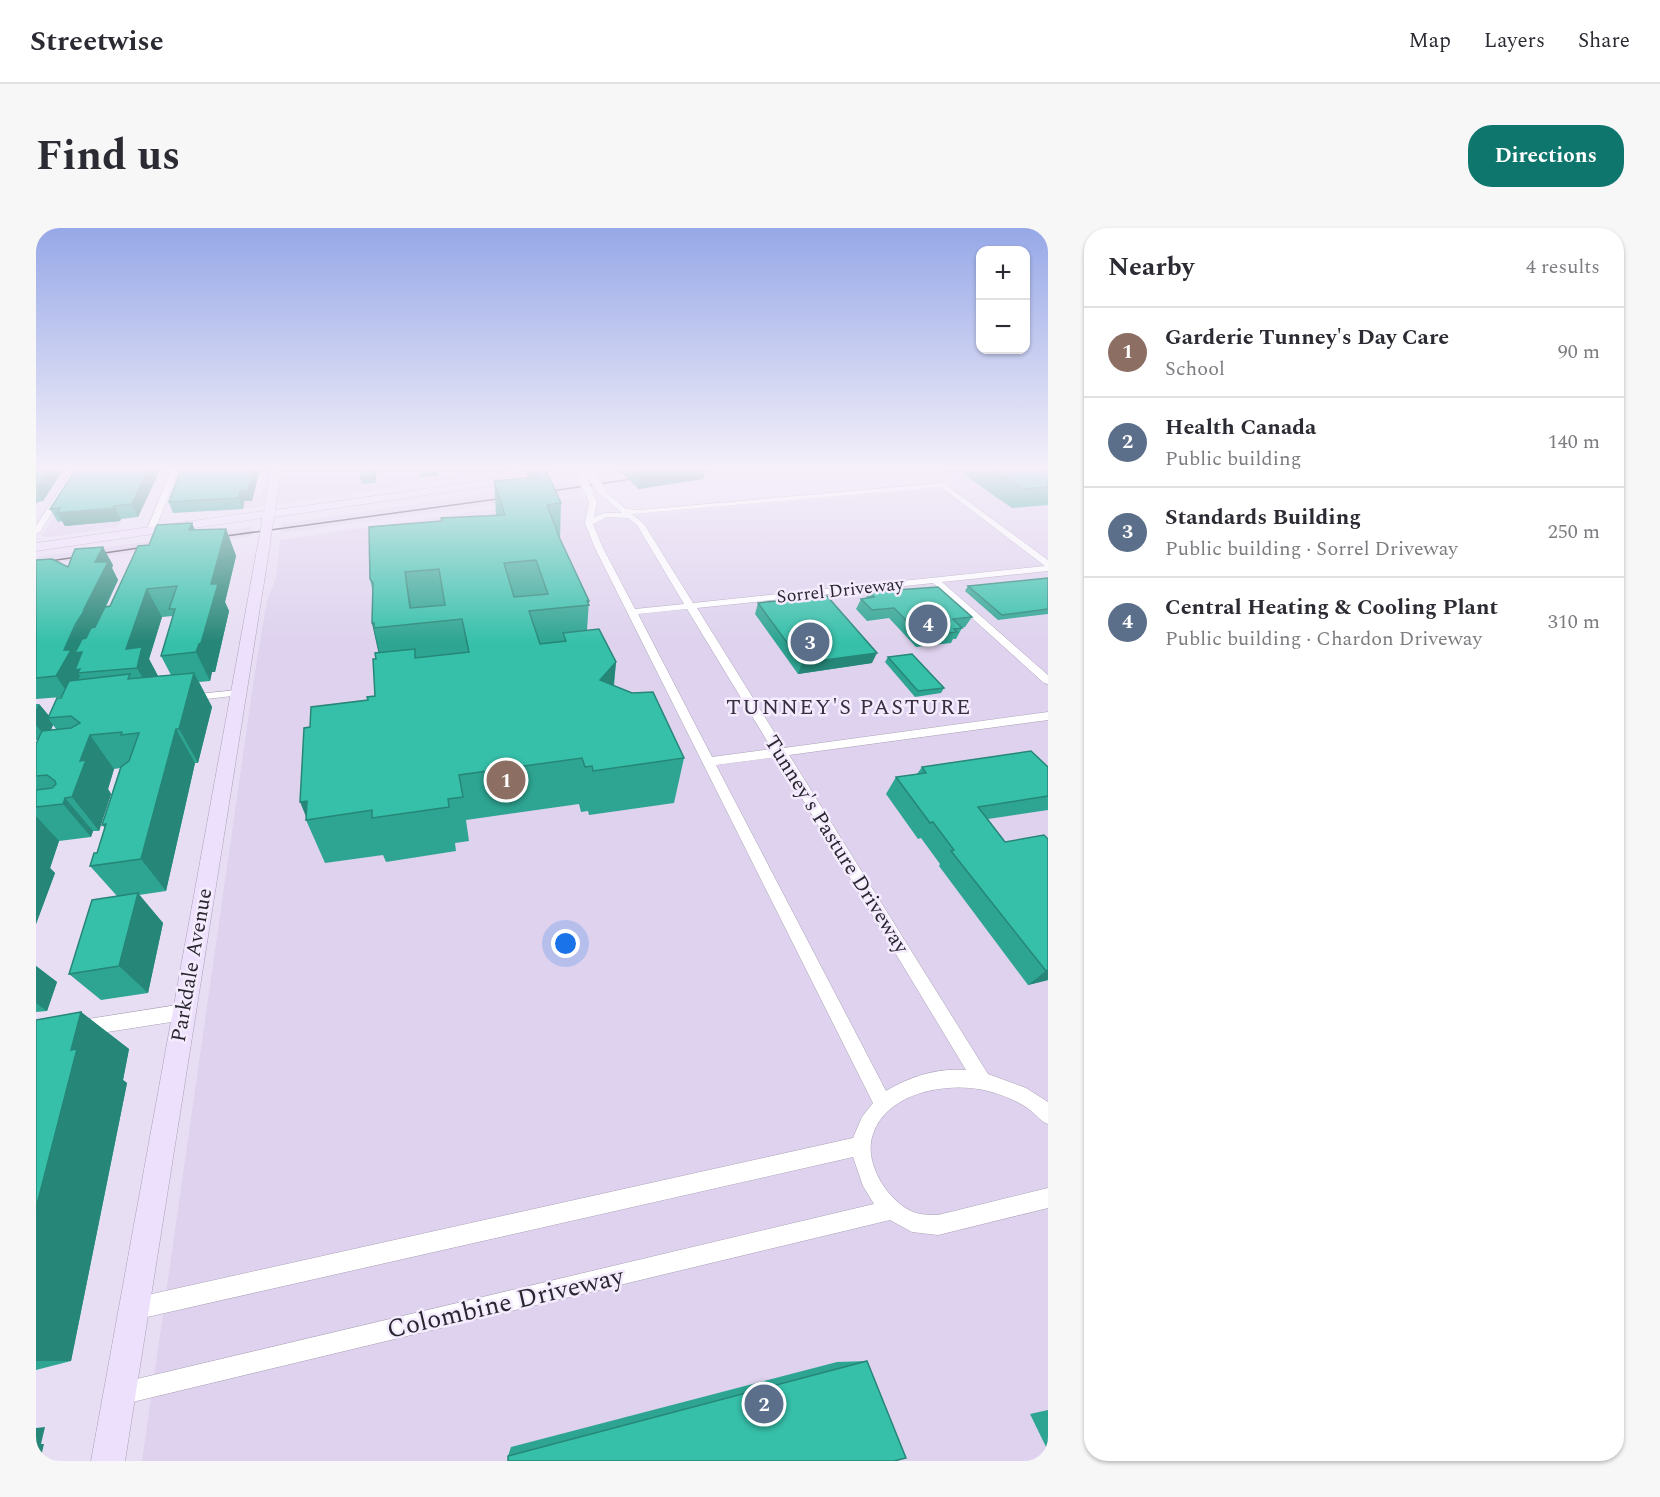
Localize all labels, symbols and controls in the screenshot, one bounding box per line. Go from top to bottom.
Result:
text: Streetwise [30,20,164,63]
text: Map [1409,25,1451,57]
text: Layers [1484,25,1545,57]
text: Share [1578,25,1630,57]
text: Find us [36,125,180,188]
button: Directions [1468,125,1624,187]
map controls [976,246,1030,354]
button: + [976,246,1030,300]
text: Nearby [1108,247,1194,287]
text: 4 results [1526,252,1600,282]
button: − [976,300,1030,354]
text: Garderie Tunney's Day Care [1165,321,1449,354]
text: 1 [1122,337,1133,367]
text: 90 m [1558,337,1600,367]
text: School [1165,354,1225,384]
text: Health Canada [1165,411,1316,444]
text: 2 [1122,427,1133,457]
text: 140 m [1548,427,1600,457]
text: Public building [1165,444,1301,474]
text: Standards Building [1165,501,1361,534]
text: 3 [1122,517,1133,547]
text: 250 m [1548,517,1600,547]
text: Public building · Sorrel Driveway [1165,534,1458,564]
street label: Sorrel Driveway [775,570,906,611]
text: Central Heating & Cooling Plant [1165,591,1498,624]
pin: 4 [908,602,948,646]
text: 4 [1122,607,1133,637]
text: 310 m [1548,607,1600,637]
pin: 3 [790,620,830,664]
text: Public building · Chardon Driveway [1165,624,1482,654]
district label: TUNNEY'S PASTURE [726,691,972,724]
street label: Tunney's Pasture Driveway [756,729,917,961]
pin: 1 [486,758,526,802]
street label: Parkdale Avenue [163,886,221,1045]
your location [551,929,580,958]
street label: Colombine Driveway [383,1256,629,1350]
pin: 2 [744,1382,784,1426]

